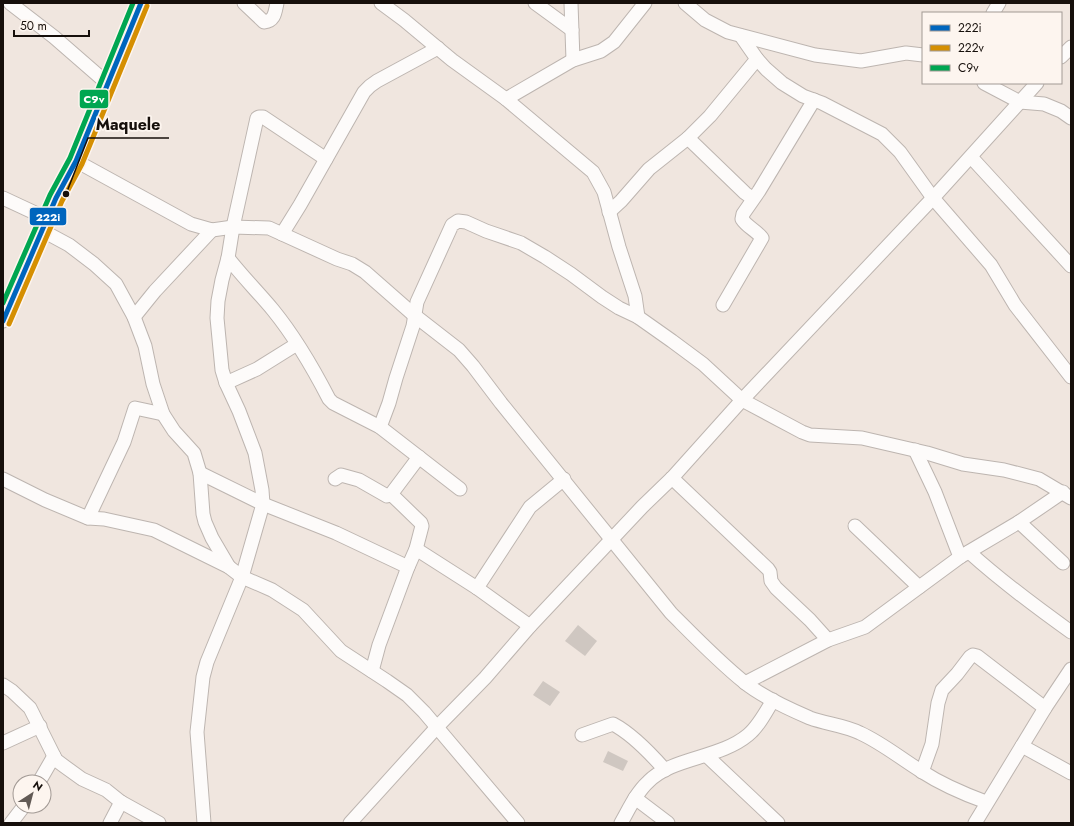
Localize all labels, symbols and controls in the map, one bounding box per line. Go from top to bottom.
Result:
scale bar [14,12,89,38]
legend [922,12,1062,84]
text: 50 m [20,17,47,35]
text: 222i [958,19,982,37]
text: 222v [958,39,984,57]
text: C9v [958,59,979,77]
line badge: C9v [79,89,109,109]
text: C9v [84,91,105,107]
callout: Maquele [88,110,169,138]
text: Maquele [96,113,160,136]
line badge: 222i [29,207,67,226]
text: 222i [36,209,60,225]
north arrow [12,774,52,814]
text: N [30,777,46,795]

